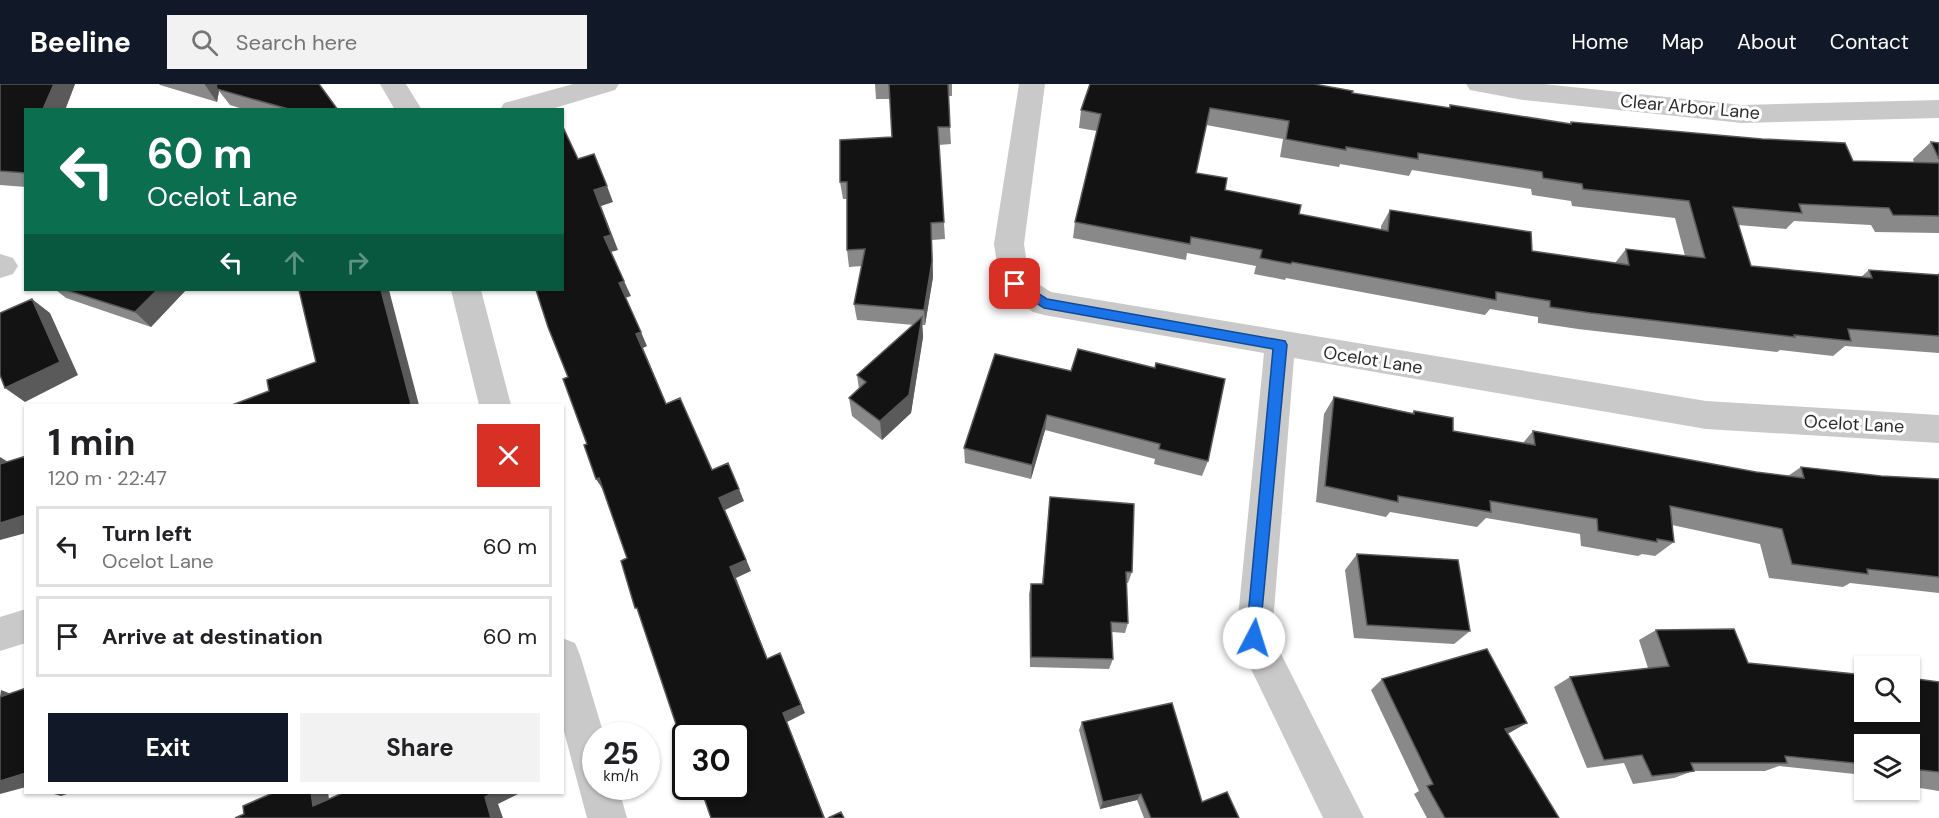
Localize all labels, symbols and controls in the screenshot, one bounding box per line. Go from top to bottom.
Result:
search box [167,15,587,69]
text: Beeline [30,24,131,61]
icon: search [188,26,221,59]
text: Search here [236,28,357,57]
text: Home [1571,28,1629,56]
text: Map [1662,28,1704,56]
text: About [1737,28,1797,56]
text: Contact [1830,28,1909,56]
street label: Clear Arbor Lane [1619,89,1761,125]
text: 60 m [147,126,253,181]
icon: left [48,132,126,210]
text: Ocelot Lane [147,179,298,214]
icon: left [215,246,248,279]
icon: ahead [278,246,311,279]
icon: right [341,246,374,279]
pin [989,258,1040,309]
icon: arrive [998,267,1031,300]
street label: Ocelot Lane [1322,340,1424,380]
street label: Ocelot Lane [1803,409,1905,439]
text: 1 min [48,419,136,466]
button: close [477,424,540,487]
text: 120 m · 22:47 [48,465,167,491]
text: Turn left [102,519,192,548]
icon: left [51,530,84,563]
text: 60 m [483,532,537,561]
text: Ocelot Lane [102,548,214,574]
position arrow [1222,606,1286,670]
icon: arrive [51,620,84,653]
text: Arrive at destination [102,622,323,651]
text: 60 m [483,622,537,651]
map controls [1854,656,1920,800]
button: search [1854,656,1920,722]
button: Exit [48,713,288,782]
button: Share [300,713,540,782]
speed limit sign: 30 [672,722,750,800]
text: 25 [603,734,639,773]
button: layers [1854,734,1920,800]
text: km/h [603,766,639,786]

